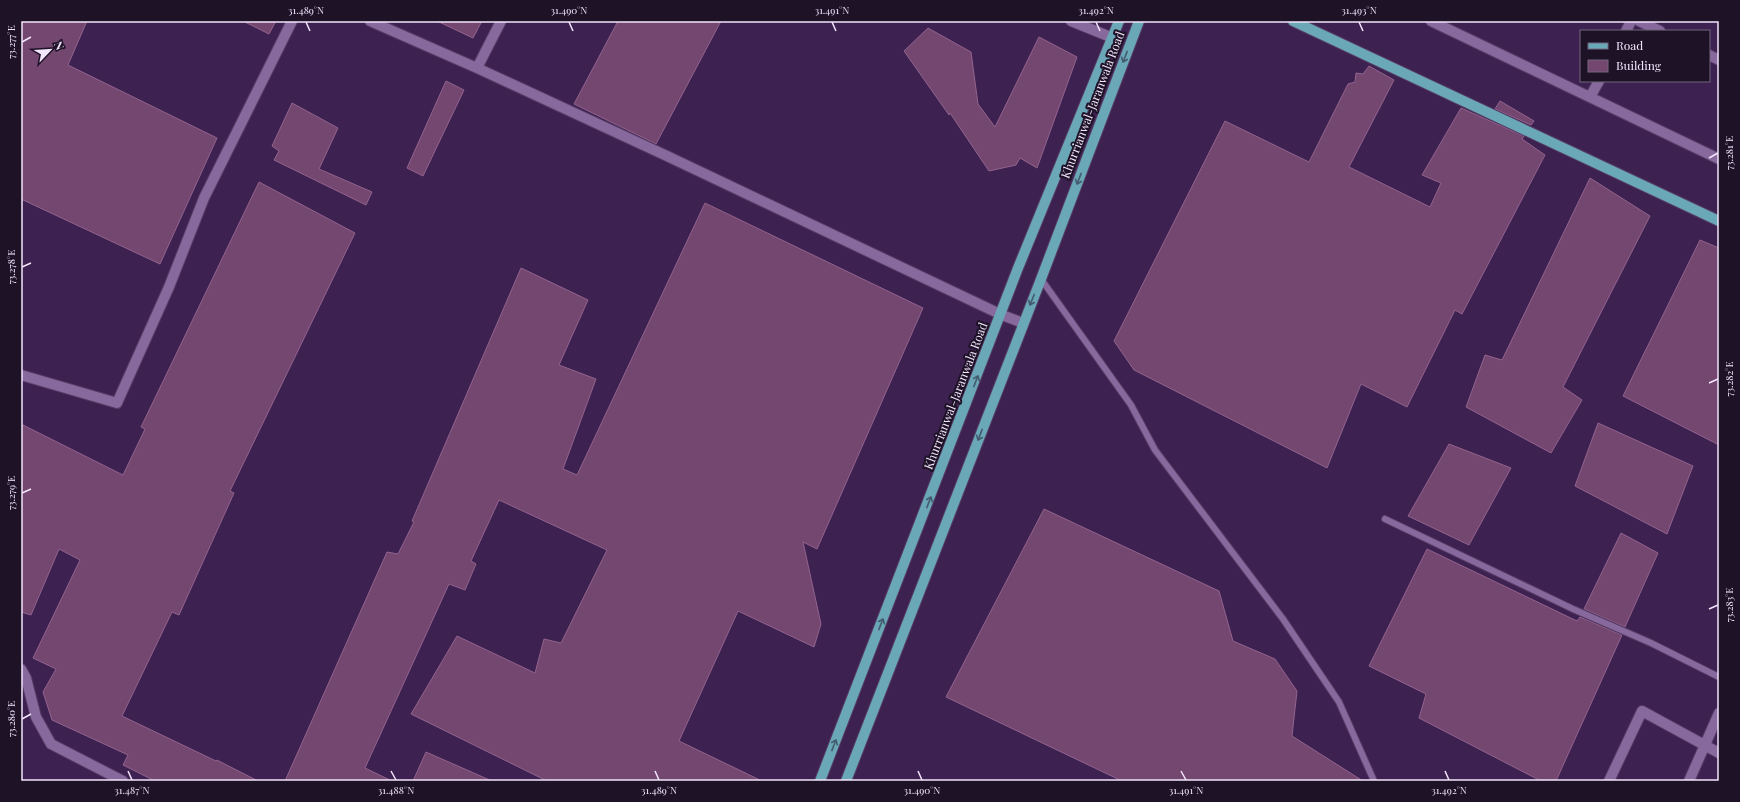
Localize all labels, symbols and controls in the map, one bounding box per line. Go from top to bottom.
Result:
text: 31.489°N [288,3,324,17]
text: 31.490°N [551,3,587,17]
text: 31.491°N [815,3,849,17]
text: 31.492°N [1078,3,1114,17]
text: 31.493°N [1341,3,1377,17]
text: 73.277°E [4,25,18,59]
street label: Khurrianwal-Jaranwala Road [1057,29,1128,181]
north arrow [30,30,70,70]
legend [1580,30,1710,82]
text: Road [1616,37,1643,53]
text: N [51,39,68,52]
one-way arrow [1121,51,1128,64]
text: Building [1616,57,1662,73]
text: 73.281°E [1722,136,1736,170]
one-way arrow [1074,173,1082,185]
text: 73.278°E [4,250,18,284]
one-way arrow [1028,294,1036,306]
street label: Khurrianwal-Jaranwala Road [920,320,991,472]
text: 73.282°E [1722,361,1736,397]
one-way arrow [972,376,980,388]
one-way arrow [976,428,984,440]
text: 73.279°E [4,476,18,510]
one-way arrow [925,497,933,509]
text: 73.283°E [1722,588,1736,622]
one-way arrow [878,618,886,630]
text: 73.280°E [4,701,18,737]
one-way arrow [831,739,839,751]
text: 31.487°N [114,783,150,797]
text: 31.488°N [378,783,414,797]
text: 31.489°N [641,783,677,797]
text: 31.490°N [904,783,940,797]
text: 31.491°N [1169,783,1203,797]
text: 31.492°N [1431,783,1467,797]

